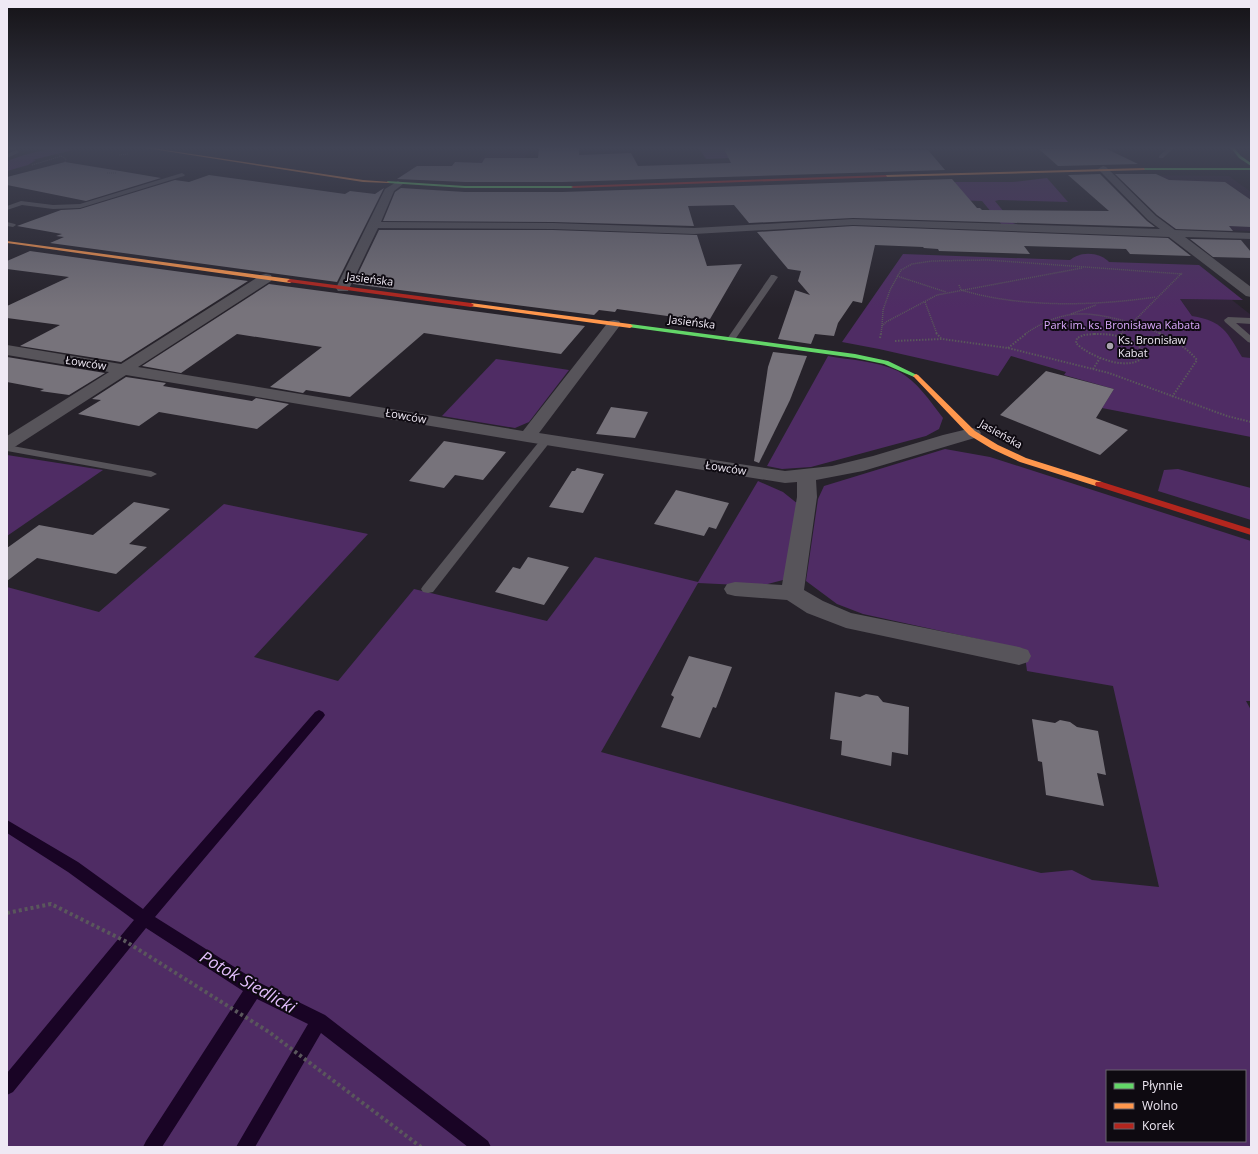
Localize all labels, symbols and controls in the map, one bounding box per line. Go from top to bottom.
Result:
street label: Jasieńska [345,268,394,289]
street label: Jasieńska [667,311,716,332]
park label: Park im. ks. Bronisława Kabata [1044,317,1200,332]
place label: Ks. Bronisław Kabat [1118,332,1187,360]
marker: Ks. Bronisław Kabat [1105,341,1115,351]
street label: Łowców [65,352,108,373]
street label: Łowców [384,405,428,427]
street label: Jasieńska [976,415,1026,452]
street label: Łowców [705,457,748,478]
water label: Potok Siedlicki [196,945,301,1019]
legend [1106,1070,1246,1142]
text: Płynnie [1142,1077,1183,1094]
text: Wolno [1142,1097,1178,1114]
text: Korek [1142,1117,1175,1134]

